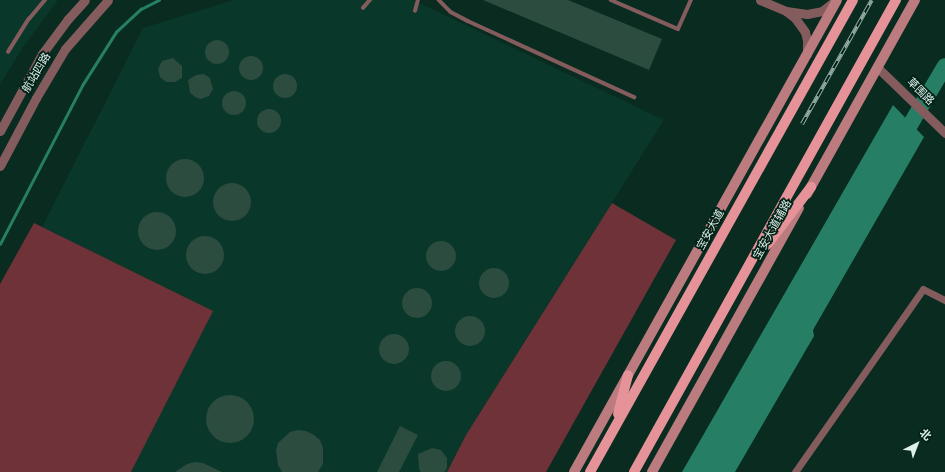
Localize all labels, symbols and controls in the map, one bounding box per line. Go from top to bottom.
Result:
street label: 航站四路 [20,51,54,95]
street label: 草围路 [904,76,936,108]
street label: 宝安大道辅路 [751,198,795,262]
street label: 宝安大道 [695,208,727,252]
north arrow [897,424,937,464]
text: 北 [917,426,934,443]

